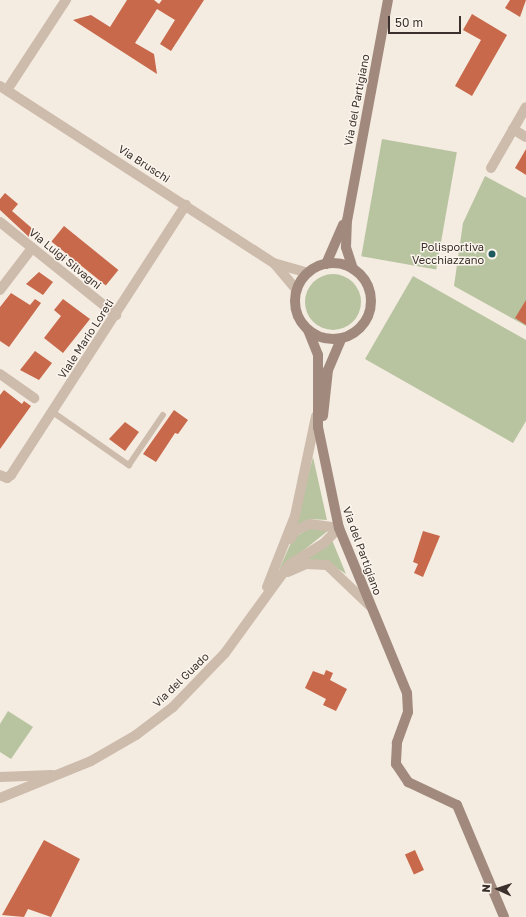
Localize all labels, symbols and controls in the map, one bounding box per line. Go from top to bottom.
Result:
scale bar [390,8,463,34]
text: 50 m [395,15,423,30]
street label: Via del Partigiano [342,53,372,147]
street label: Via Bruschi [116,142,172,186]
street label: Via Luigi Silvagni [26,226,104,292]
place label: Polisportiva Vecchiazzano [412,241,484,267]
marker: Polisportiva Vecchiazzano [487,249,497,259]
street label: Viale Mario Loreti [55,297,117,381]
street label: Via del Partigiano [340,505,384,597]
street label: Via del Guado [150,650,212,710]
north arrow [478,869,518,909]
text: N [479,884,492,893]

